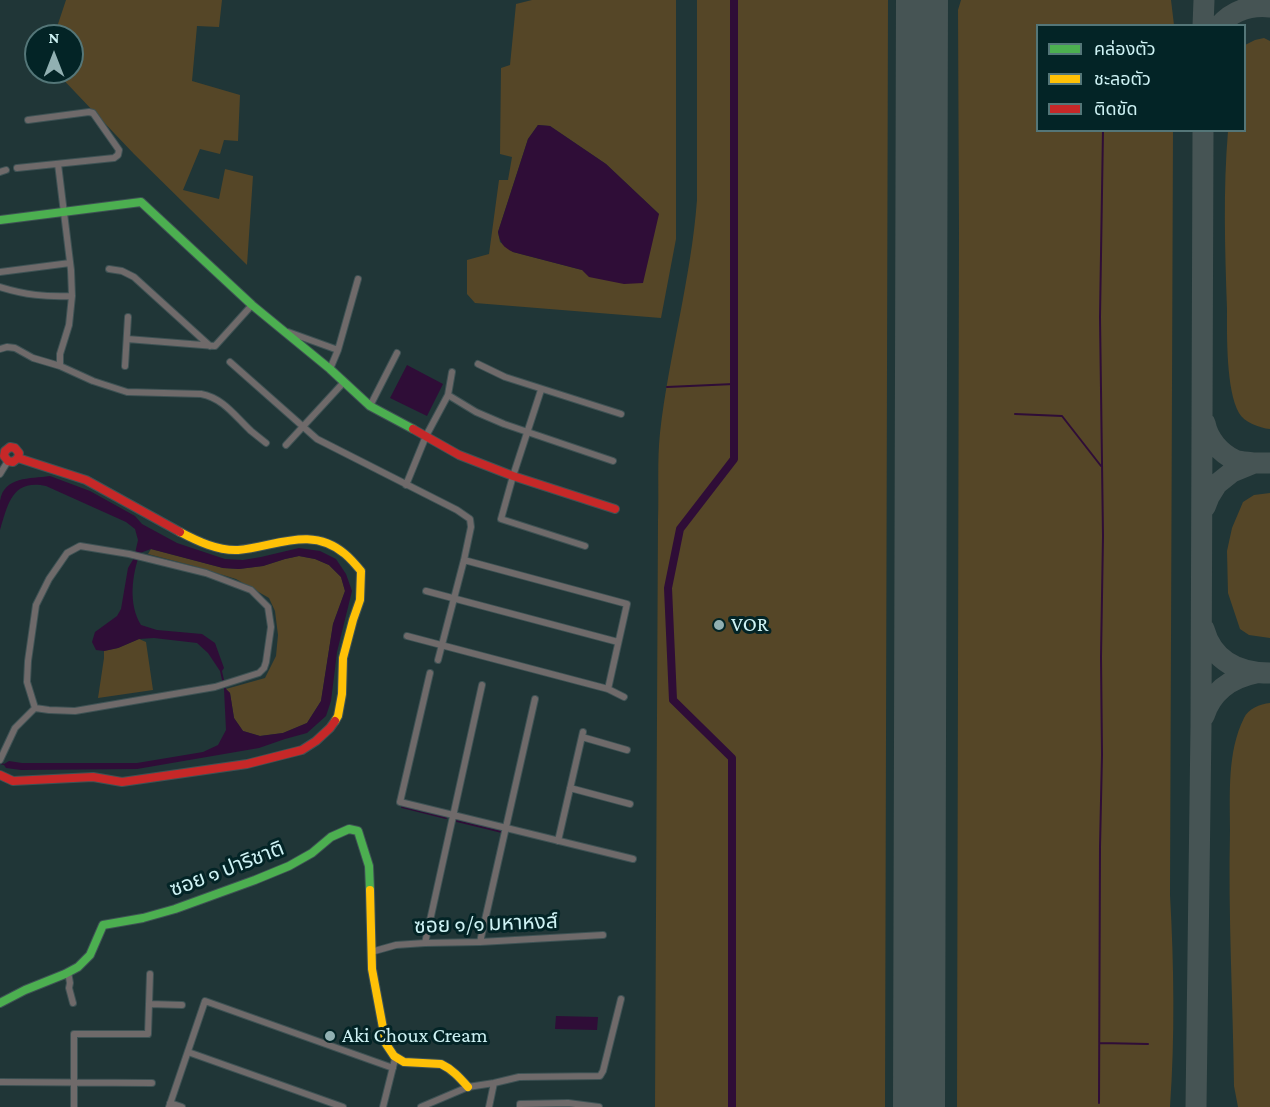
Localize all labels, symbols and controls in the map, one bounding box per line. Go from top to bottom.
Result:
north arrow [24,24,84,84]
legend [1036,24,1246,132]
text: N [49,29,59,46]
text: คล่องตัว [1094,39,1156,59]
text: ชะลอตัว [1094,69,1151,89]
text: ติดขัด [1094,99,1137,119]
place label: VOR [731,612,768,638]
marker: VOR [712,618,726,632]
street label: ซอย ๑ ปาริชาติ [166,836,288,902]
street label: ซอย ๑/๑ มหาหงส์ [414,909,558,939]
place label: Aki Choux Cream [342,1023,488,1049]
marker: Aki Choux Cream [323,1029,337,1043]

